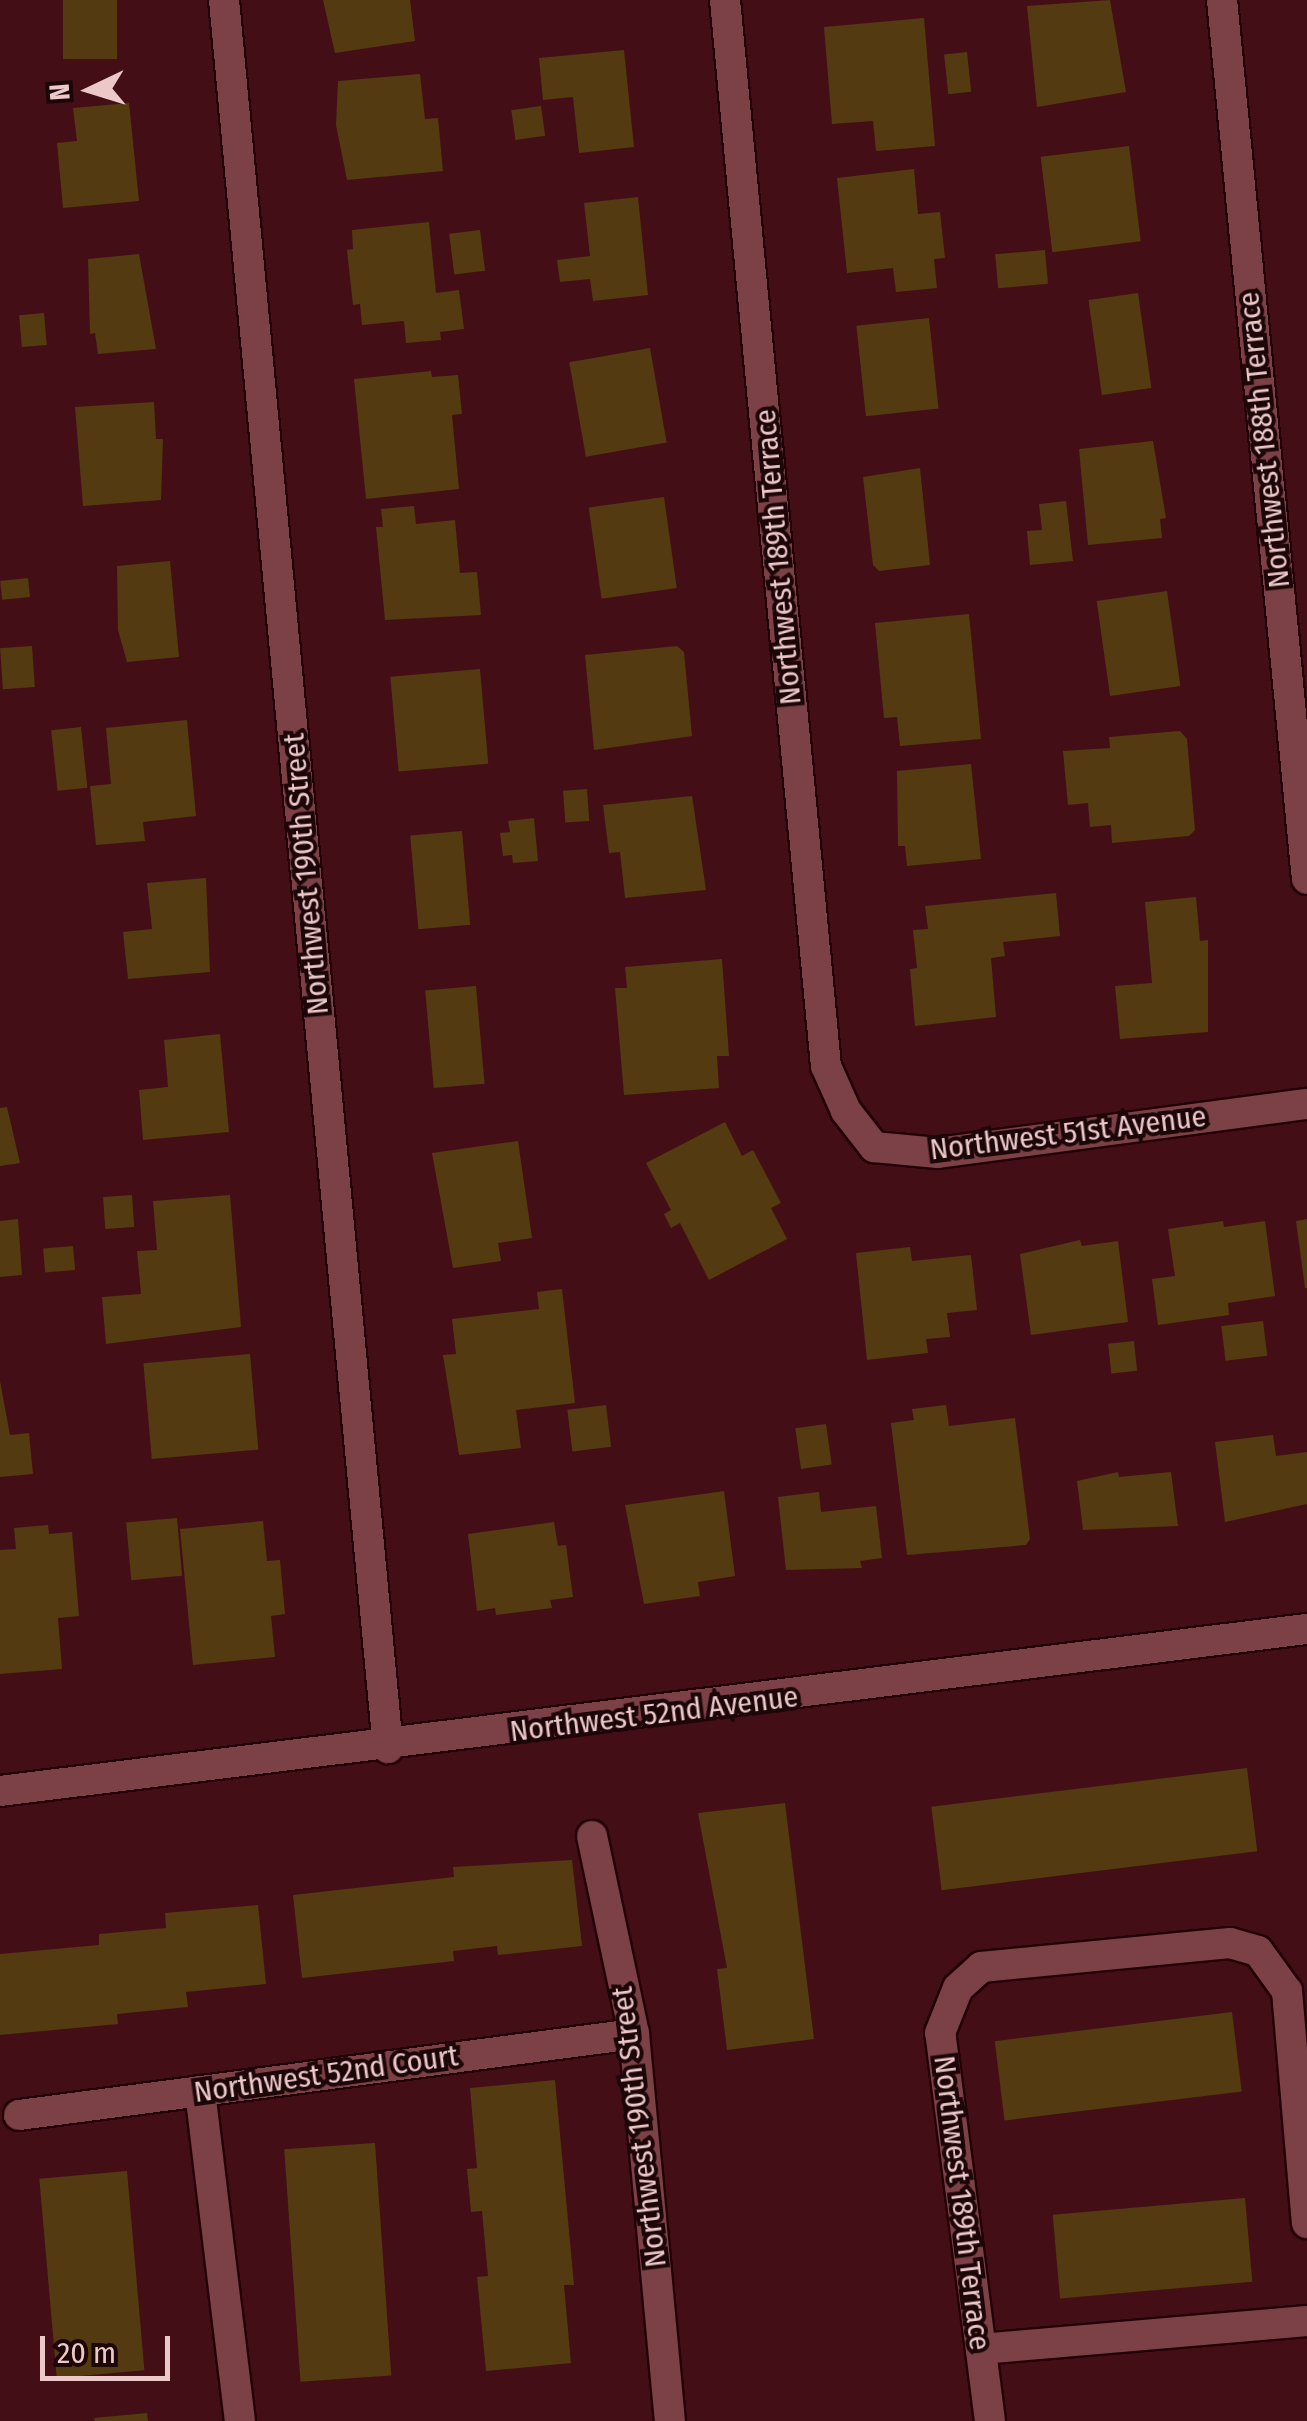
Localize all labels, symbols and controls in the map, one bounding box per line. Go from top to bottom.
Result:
north arrow [40,40,140,140]
text: N [43,83,77,102]
street label: Northwest 188th Terrace [1231,290,1297,590]
street label: Northwest 189th Terrace [747,408,809,706]
street label: Northwest 190th Street [276,732,336,1016]
street label: Northwest 51st Avenue [928,1098,1208,1168]
street label: Northwest 52nd Avenue [508,1678,800,1750]
street label: Northwest 190th Street [604,1985,674,2269]
street label: Northwest 52nd Court [192,2038,460,2110]
street label: Northwest 189th Terrace [926,2054,998,2352]
scale bar [45,2316,175,2378]
text: 20 m [57,2335,116,2371]

